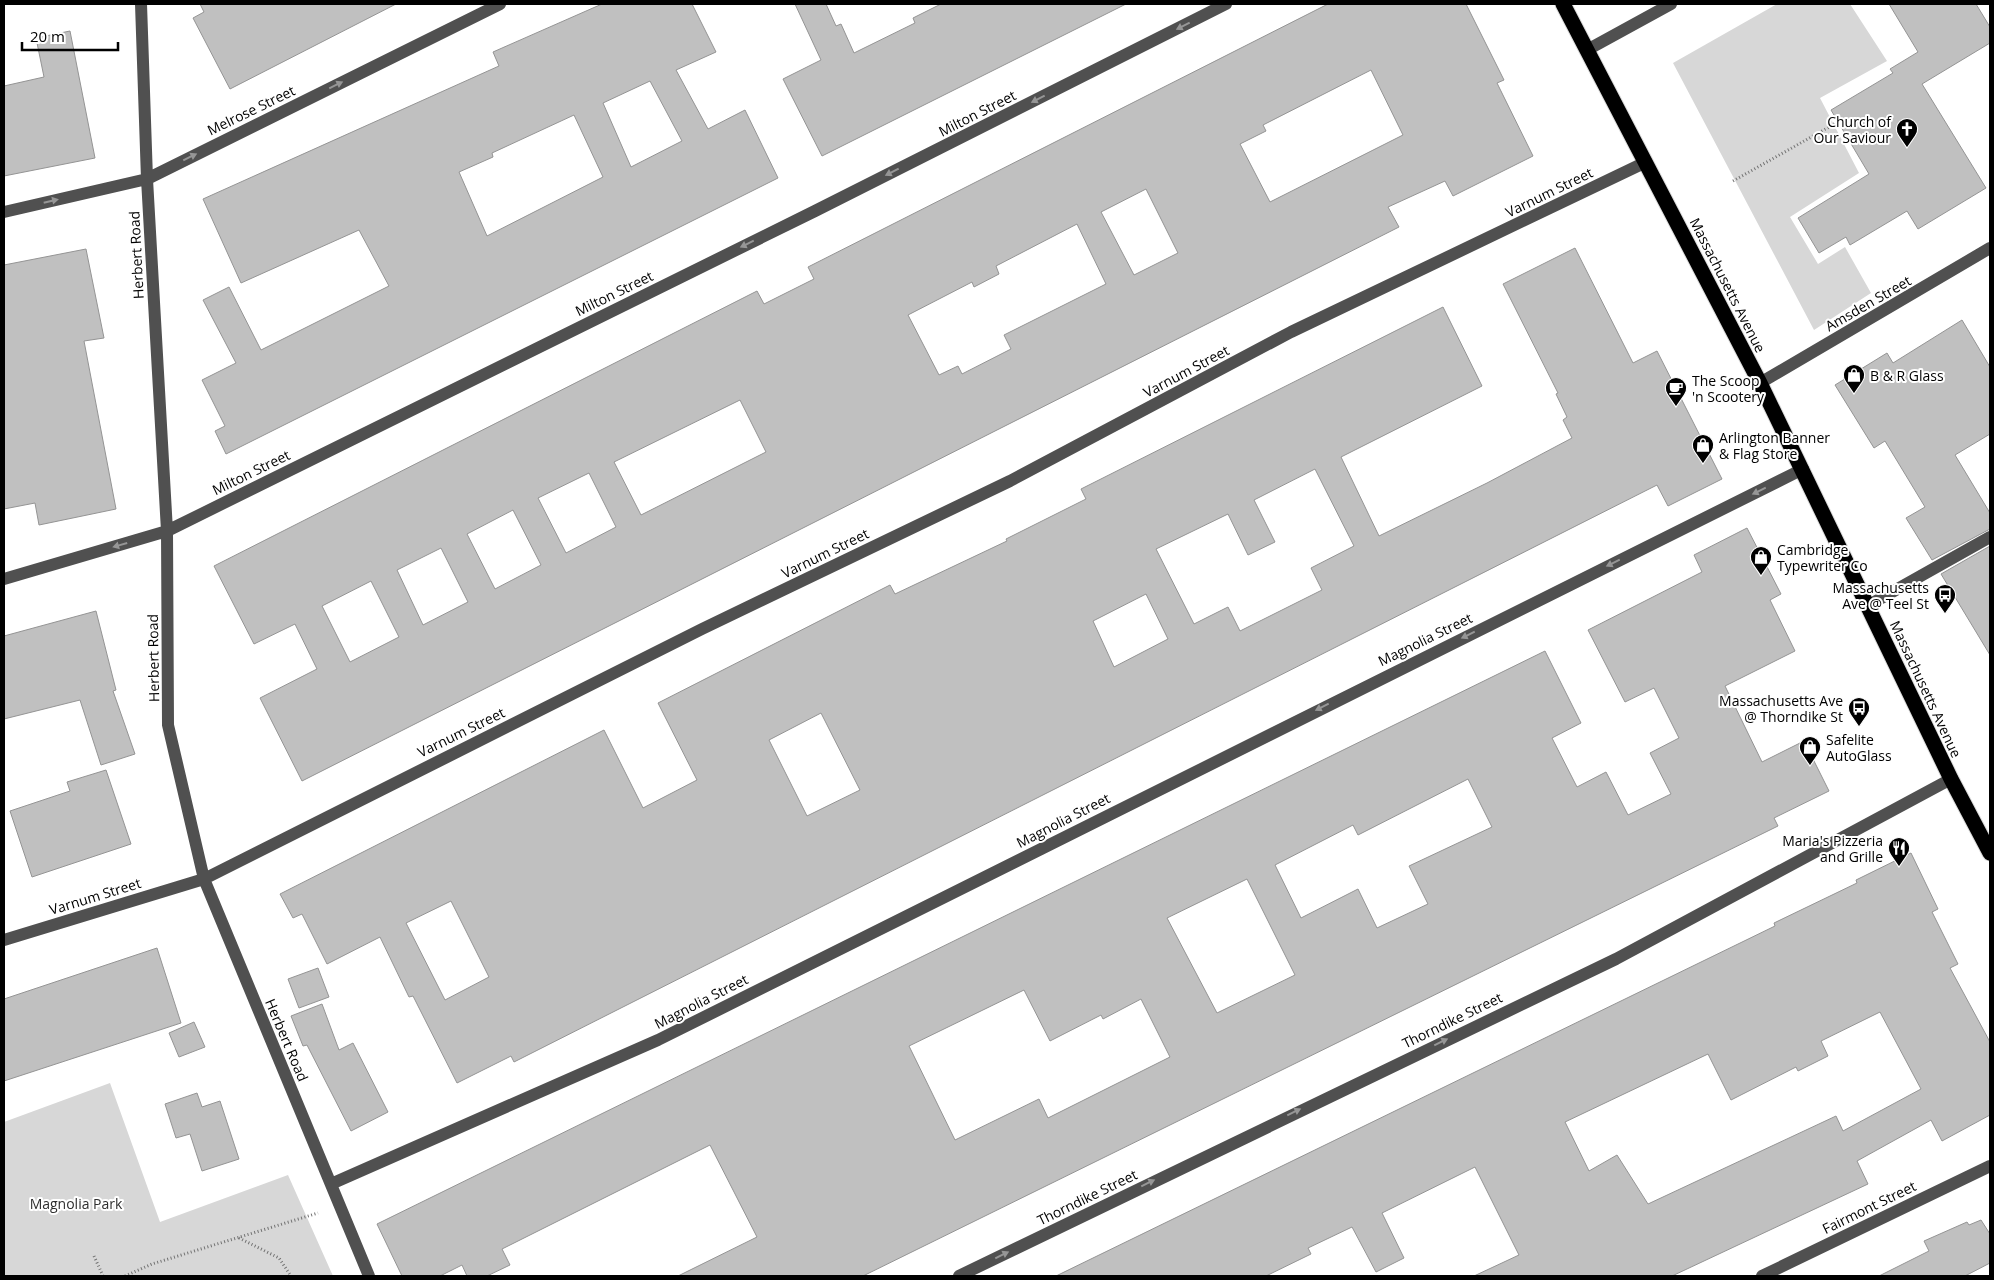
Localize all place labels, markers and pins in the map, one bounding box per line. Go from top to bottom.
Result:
place label: Church of Our Saviour [1813,112,1892,147]
church icon: Church of Our Saviour [1895,117,1919,148]
shop icon: B & R Glass [1842,363,1866,394]
place label: B & R Glass [1870,366,1944,385]
place label: The Scoop 'n Scootery [1692,371,1765,406]
cafe icon: The Scoop 'n Scootery [1664,376,1688,407]
place label: Arlington Banner & Flag Store [1719,428,1830,463]
shop icon: Arlington Banner & Flag Store [1691,433,1715,464]
place label: Cambridge Typewriter Co [1777,540,1868,575]
shop icon: Cambridge Typewriter Co [1749,545,1773,576]
place label: Massachusetts Ave @ Teel St [1832,578,1929,613]
bus stop icon: Massachusetts Ave @ Teel St [1933,583,1957,614]
place label: Massachusetts Ave @ Thorndike St [1719,691,1843,726]
bus stop icon: Massachusetts Ave @ Thorndike St [1847,696,1871,727]
place label: Safelite AutoGlass [1826,730,1892,765]
shop icon: Safelite AutoGlass [1798,735,1822,766]
place label: Maria's Pizzeria and Grille [1782,831,1883,866]
restaurant icon: Maria's Pizzeria and Grille [1887,836,1911,867]

